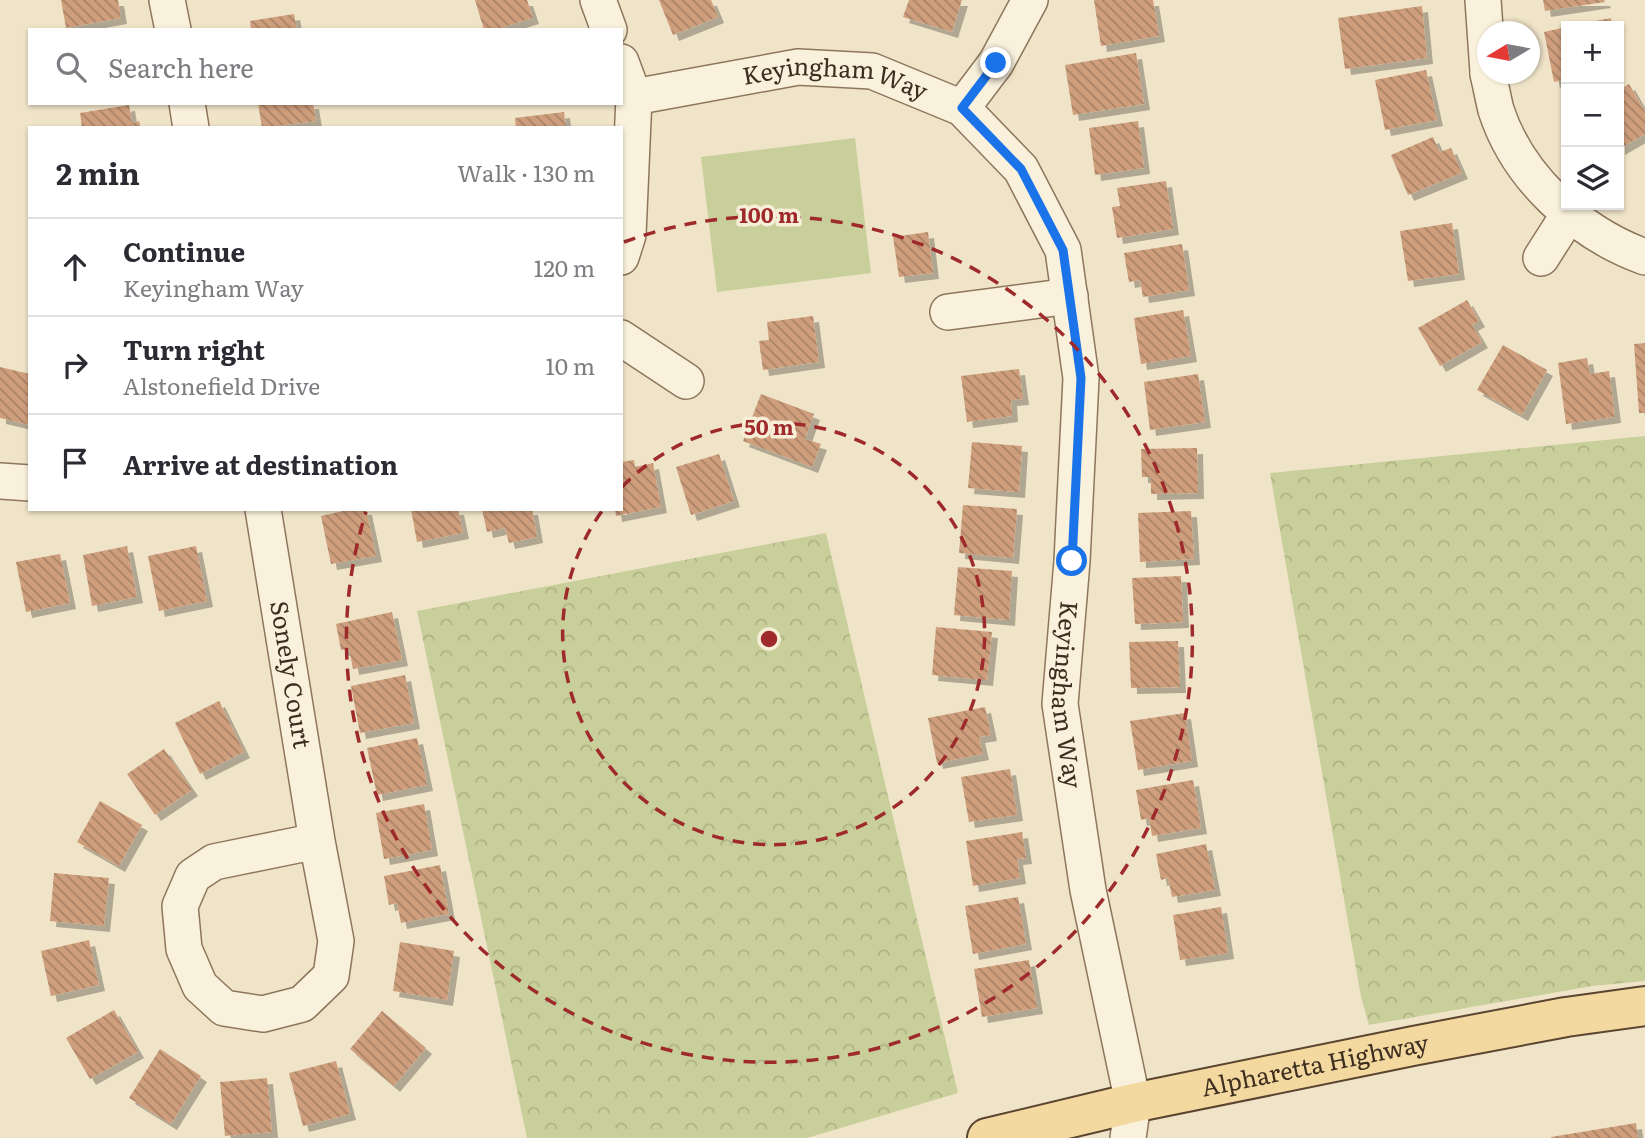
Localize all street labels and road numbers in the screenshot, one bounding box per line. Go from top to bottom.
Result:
street label: Keyingham Way [739,47,934,107]
street label: Sonely Court [263,598,322,751]
street label: Keyingham Way [1045,600,1092,791]
street label: Alpharetta Highway [1198,1023,1431,1104]

